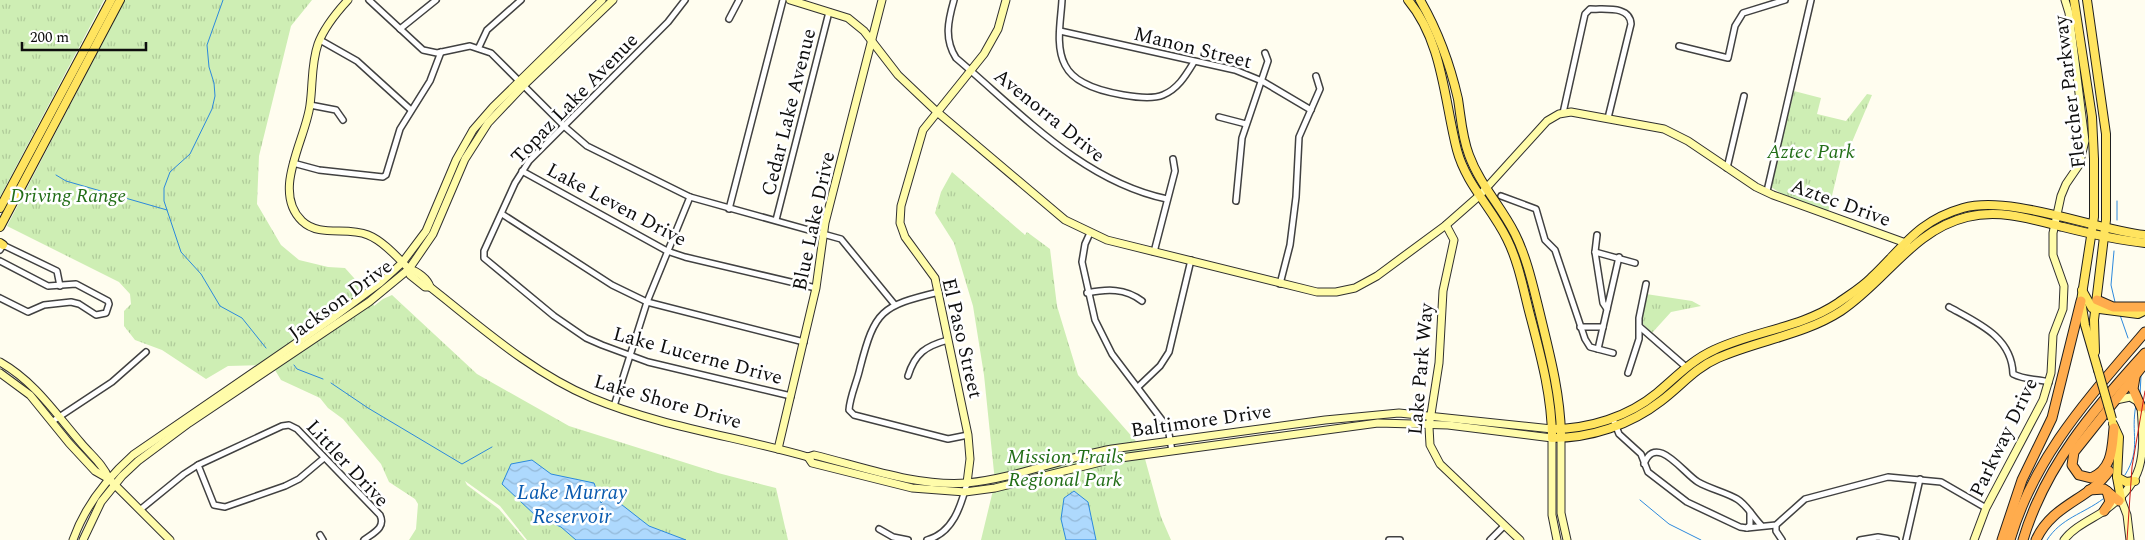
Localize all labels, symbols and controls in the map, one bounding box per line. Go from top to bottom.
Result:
street label: Fletcher Parkway [2046,12,2094,170]
street label: Manon Street [1131,19,1255,77]
scale bar [22,20,146,52]
street label: Cedar Lake Avenue [754,25,824,199]
text: 200 m [30,26,69,49]
street label: Topaz Lake Avenue [504,26,646,171]
street label: Avenorra Drive [987,61,1112,170]
park label: Aztec Park [1766,137,1856,167]
street label: Blue Lake Drive [785,149,843,294]
street label: Lake Leven Drive [541,155,692,255]
street label: Aztec Drive [1786,171,1895,235]
park label: Driving Range [10,181,126,211]
street label: Jackson Drive [282,252,399,348]
street label: El Paso Street [934,275,990,402]
street label: Lake Park Way [1400,300,1442,436]
street label: Lake Lucerne Drive [610,319,786,393]
street label: Lake Shore Drive [590,367,745,437]
street label: Parkway Drive [1962,373,2046,502]
street label: Baltimore Drive [1129,396,1273,446]
street label: Littler Drive [299,413,396,514]
park label: Mission Trails Regional Park [1007,442,1123,495]
water label: Lake Murray Reservoir [517,477,628,533]

